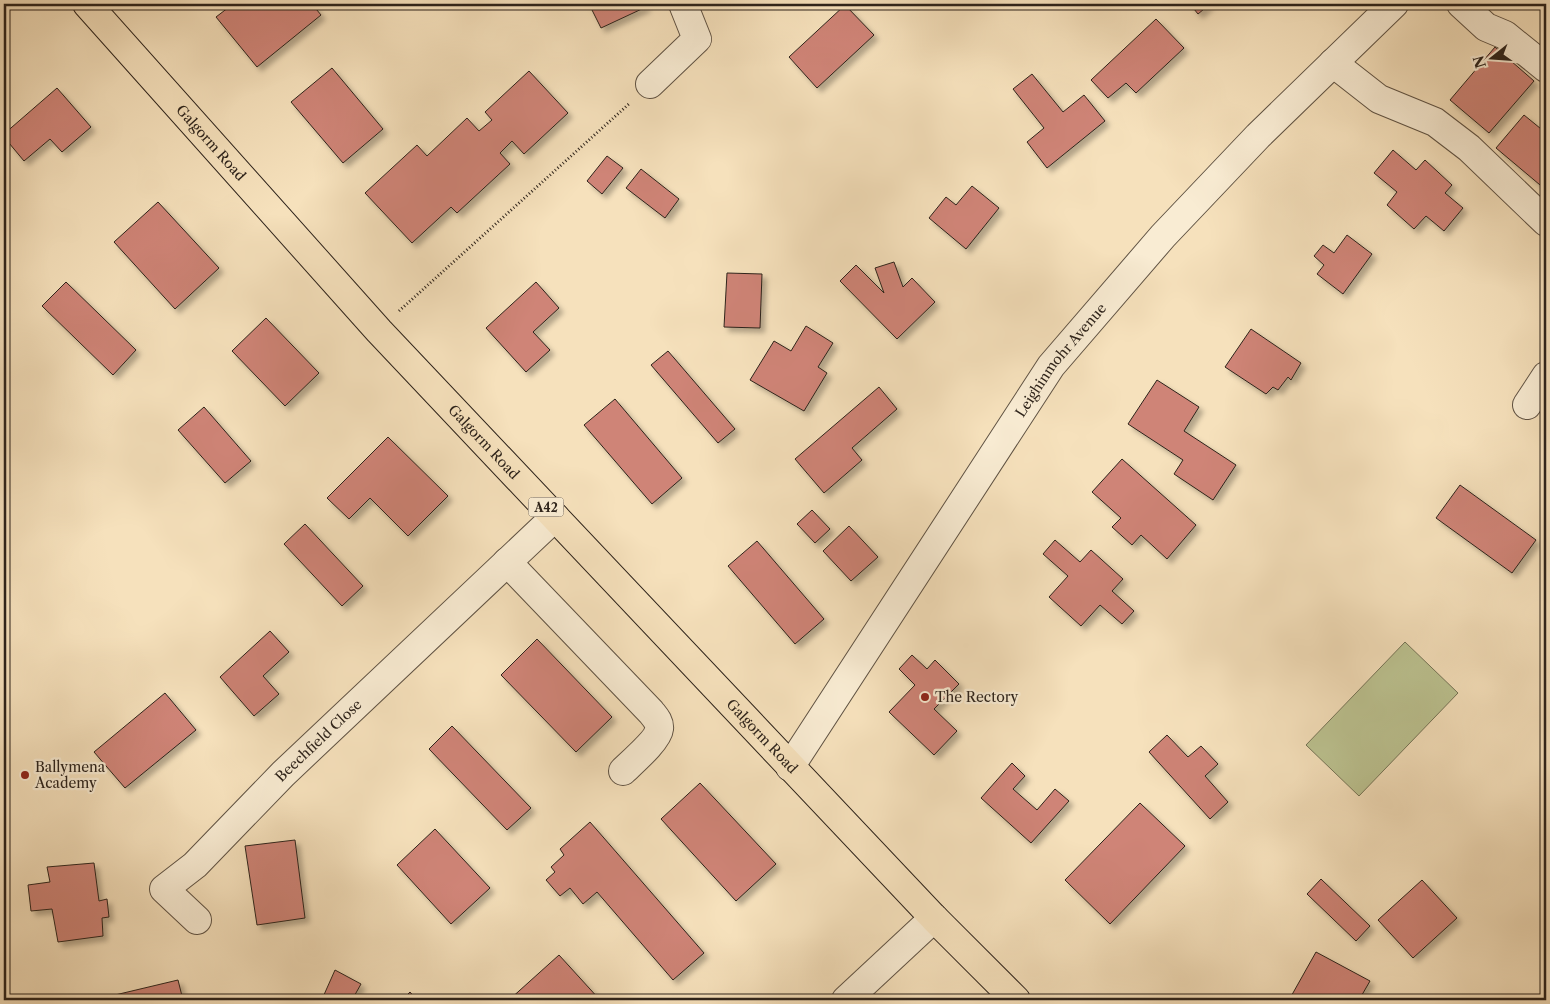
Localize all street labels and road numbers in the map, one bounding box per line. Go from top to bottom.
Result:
street label: Galgorm Road [172,101,250,185]
street label: Leighinmohr Avenue [1011,299,1110,421]
street label: Galgorm Road [444,401,524,483]
road number: A42 [528,498,564,516]
street label: Beechfield Close [272,695,366,785]
street label: Galgorm Road [723,695,802,778]

